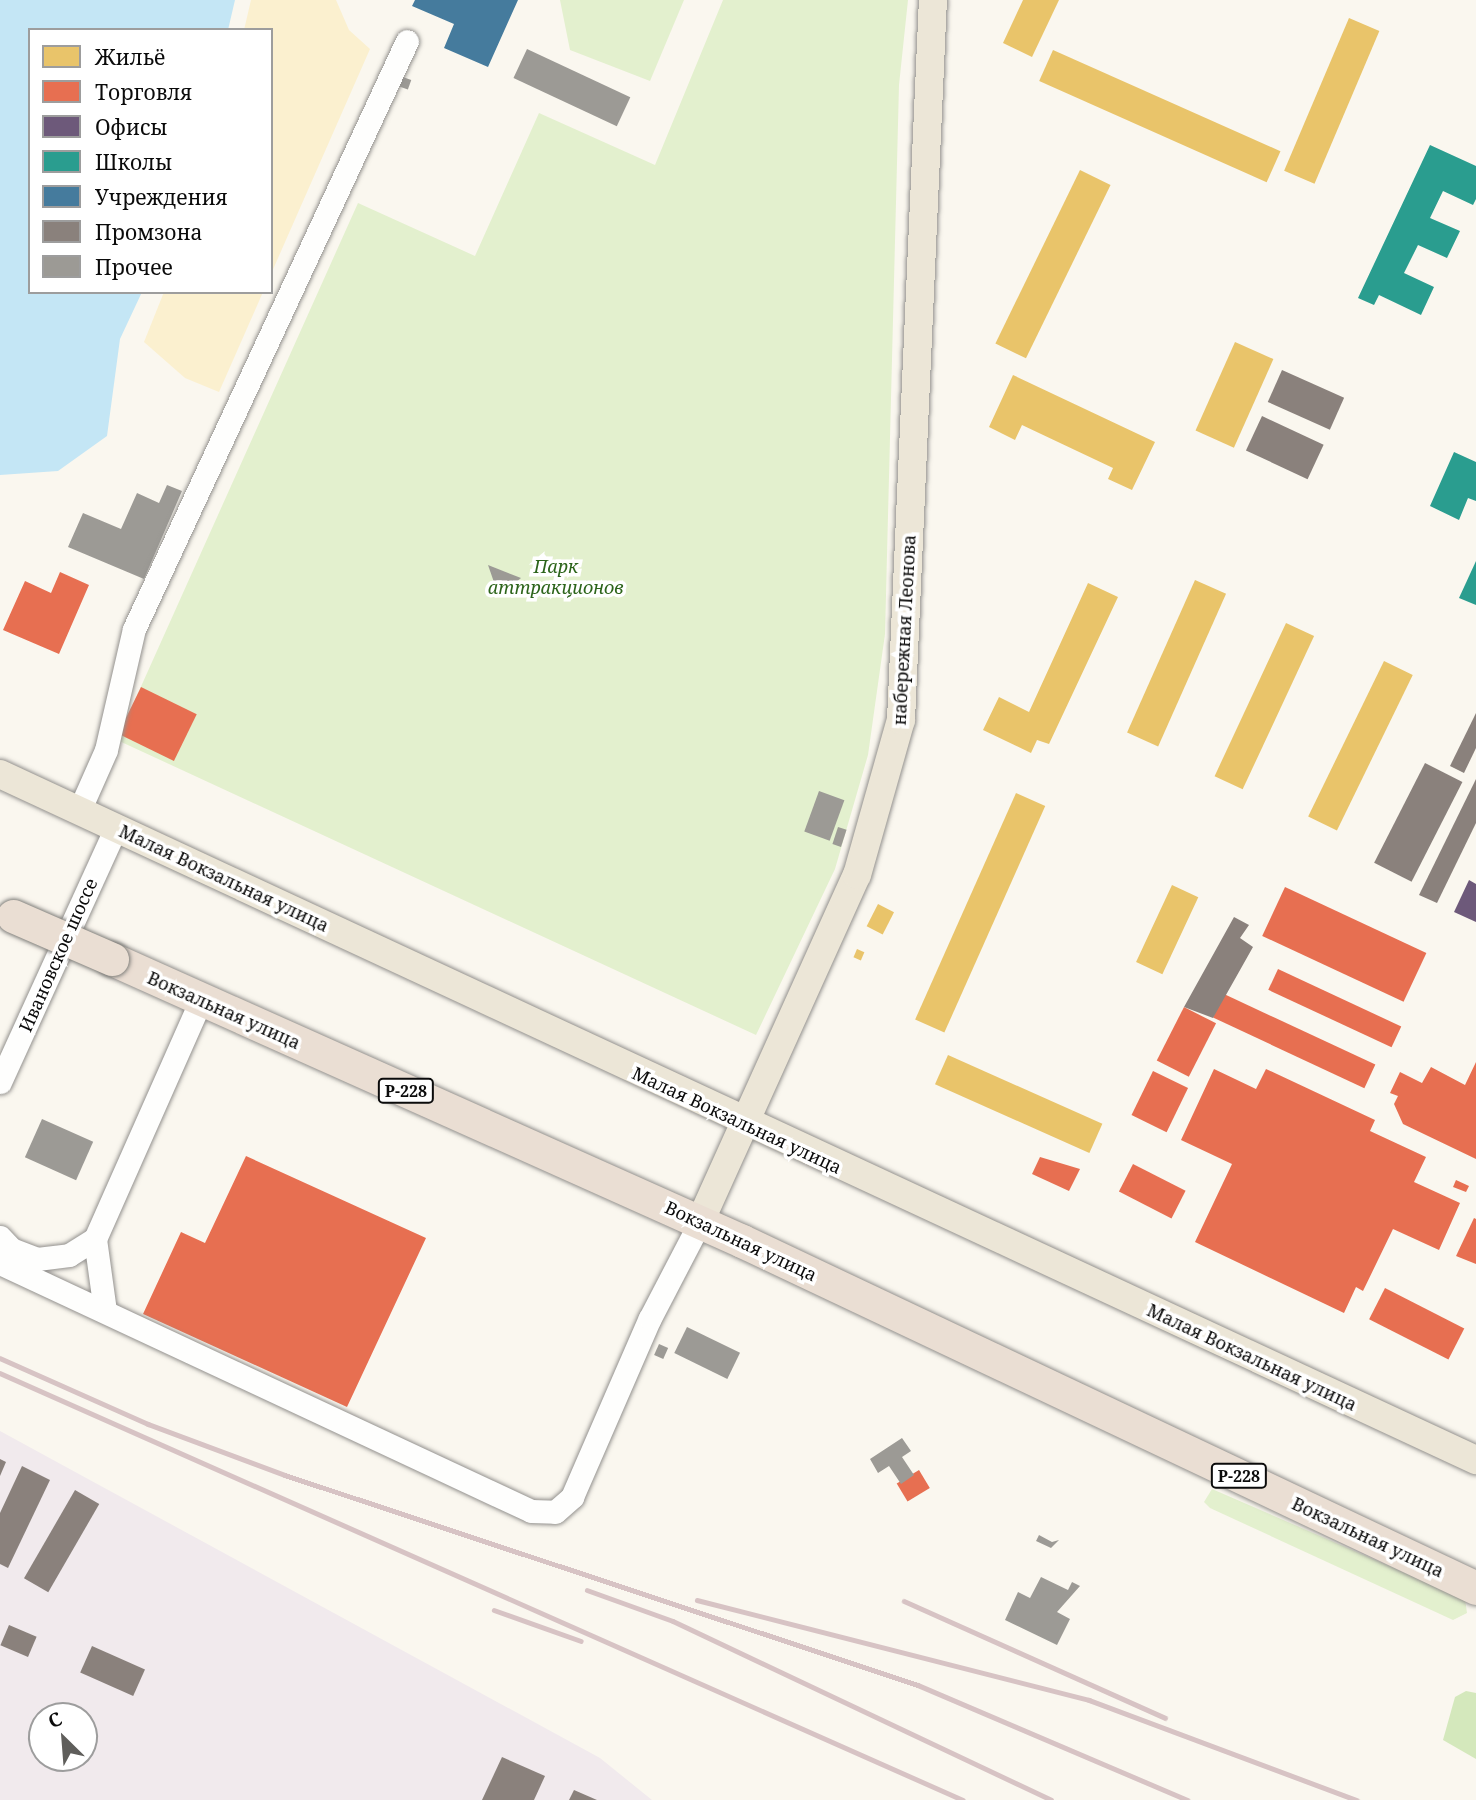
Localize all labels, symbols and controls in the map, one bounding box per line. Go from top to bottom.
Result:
legend [28,28,273,294]
text: Жильё [95,43,165,71]
text: Торговля [95,78,192,106]
text: Офисы [95,113,167,141]
text: Школы [95,148,172,176]
text: Учреждения [95,183,228,211]
text: Промзона [95,218,203,246]
text: Прочее [95,253,173,281]
street label: набережная Леонова [888,534,920,726]
park label: Парк аттракционов [488,556,624,598]
street label: Малая Вокзальная улица [116,820,332,936]
street label: Ивановское шоссе [14,875,102,1035]
street label: Вокзальная улица [144,967,304,1053]
street label: Малая Вокзальная улица [629,1062,845,1178]
road number: Р-228 [376,1078,436,1104]
street label: Вокзальная улица [662,1196,820,1286]
street label: Малая Вокзальная улица [1144,1299,1360,1415]
road number: Р-228 [1209,1464,1269,1488]
street label: Вокзальная улица [1289,1492,1447,1582]
north arrow [28,1702,98,1772]
text: С [44,1705,66,1734]

